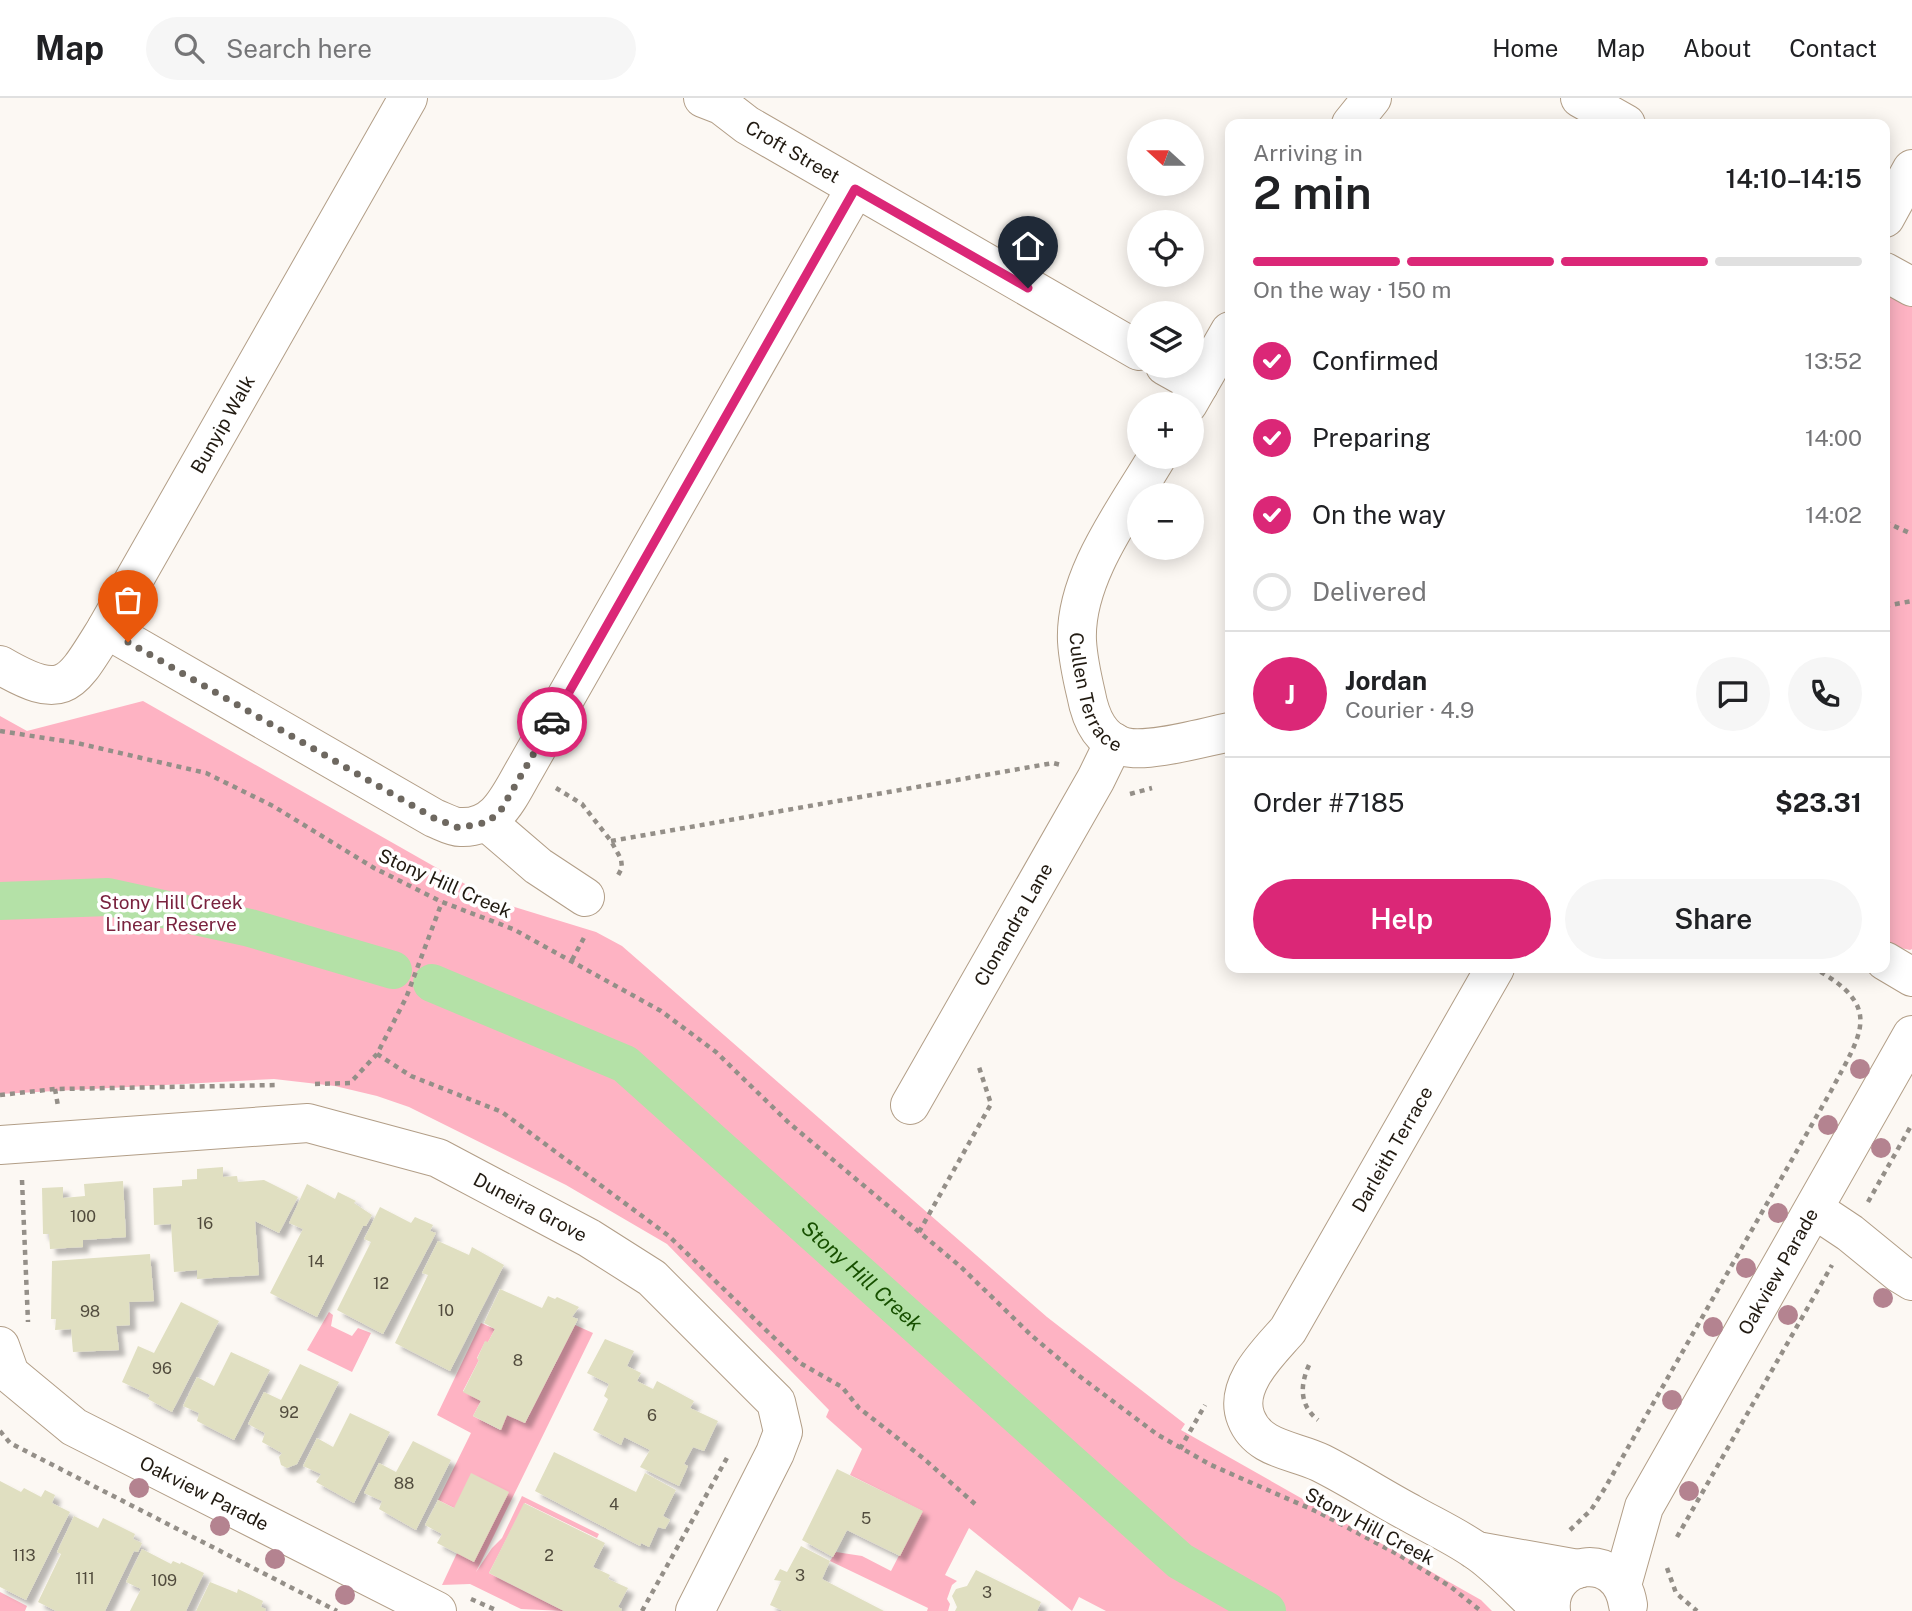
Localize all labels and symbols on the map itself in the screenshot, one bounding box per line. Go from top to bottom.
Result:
street label: Croft Street [742,116,844,187]
north arrow [1127,119,1204,196]
pin [998,216,1058,288]
street label: Bunyip Walk [186,371,259,477]
pin [98,570,158,642]
street label: Cullen Terrace [1066,632,1125,756]
courier [517,687,587,757]
street label: Stony Hill Creek [375,844,515,922]
street label: Clonandra Lane [969,859,1057,990]
park label: Stony Hill Creek Linear Reserve [99,891,243,935]
street label: Darleith Terrace [1347,1082,1437,1216]
street label: Duneira Grove [470,1168,591,1246]
street label: Oakview Parade [1733,1204,1822,1338]
house number: 100 [70,1207,96,1226]
house number: 16 [197,1214,213,1233]
water label: Stony Hill Creek [796,1215,928,1337]
house number: 14 [308,1252,324,1271]
house number: 12 [373,1274,389,1293]
house number: 10 [438,1301,454,1320]
house number: 98 [80,1302,100,1321]
house number: 8 [513,1351,523,1370]
house number: 96 [152,1359,172,1378]
house number: 92 [279,1403,299,1422]
house number: 6 [647,1406,657,1425]
street label: Oakview Parade [136,1451,273,1535]
house number: 88 [394,1474,414,1493]
street label: Stony Hill Creek [1302,1483,1439,1570]
house number: 4 [609,1495,619,1514]
house number: 5 [861,1509,871,1528]
house number: 113 [12,1546,36,1565]
house number: 2 [544,1546,554,1565]
house number: 3 [795,1566,805,1585]
house number: 111 [75,1569,95,1588]
house number: 109 [151,1571,177,1590]
house number: 3 [982,1583,992,1602]

